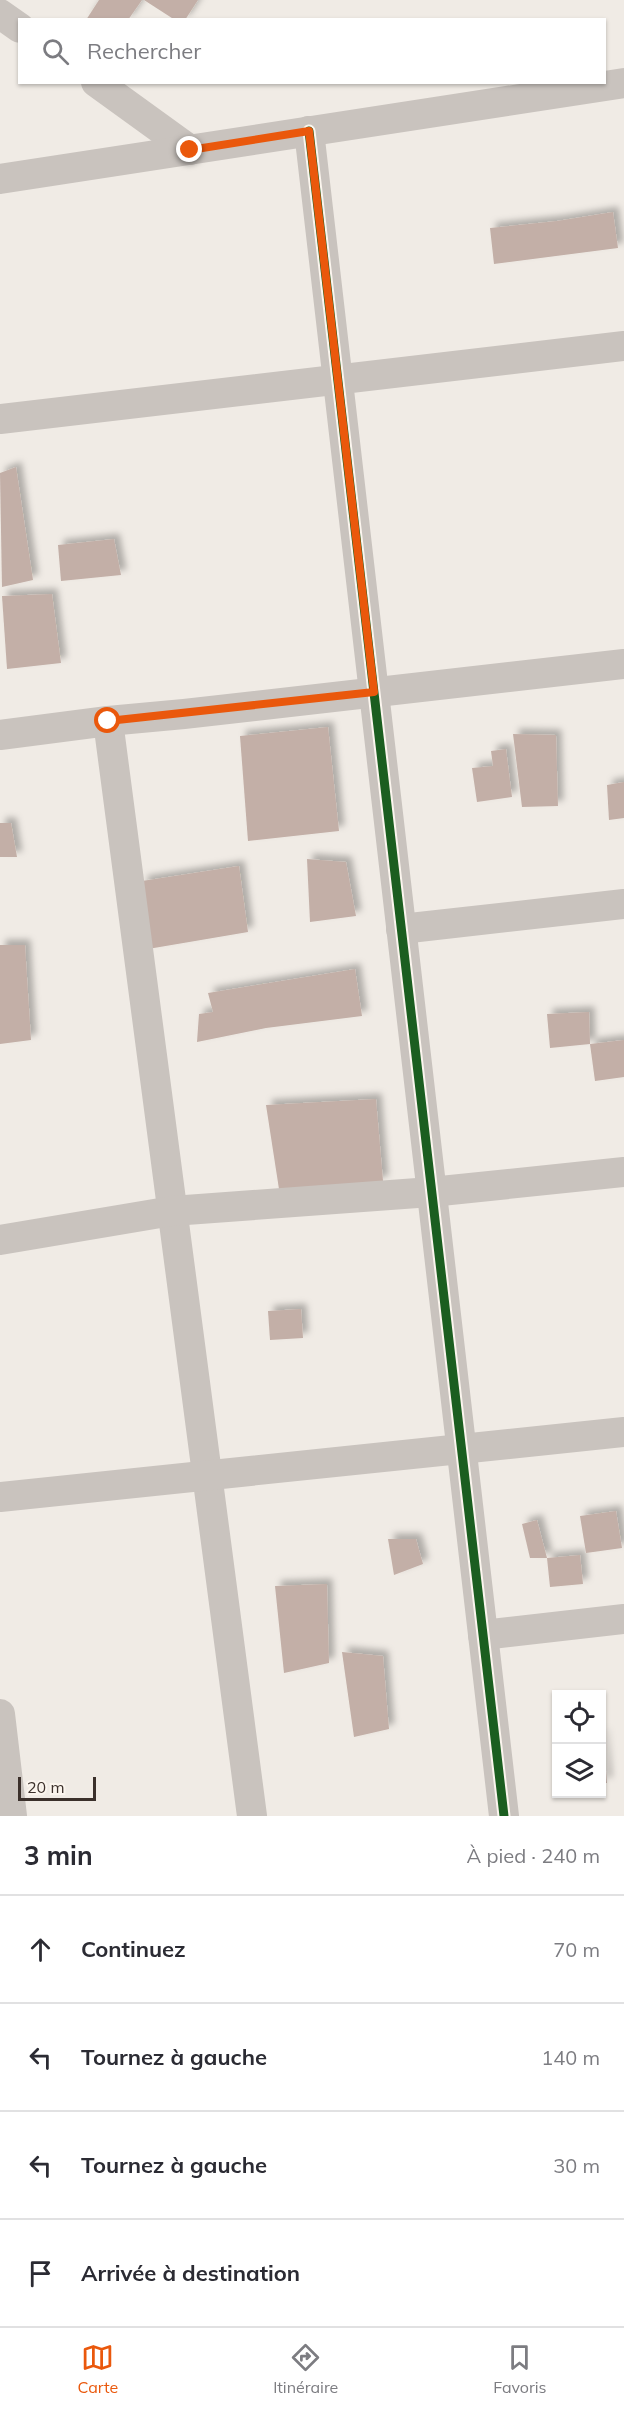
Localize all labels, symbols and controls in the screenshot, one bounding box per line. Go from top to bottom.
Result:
search box [18,18,606,84]
icon: search [39,35,72,68]
text: Rechercher [87,37,201,65]
route end [176,136,202,162]
route start [94,707,120,733]
map controls [552,1690,606,1798]
button: locate [552,1690,606,1744]
button: layers [552,1744,606,1798]
scale bar [18,1774,96,1802]
text: 20 m [27,1777,64,1797]
text: 3 min [24,1839,93,1872]
text: À pied · 240 m [467,1843,600,1868]
icon: ahead [24,1933,57,1966]
text: Continuez [81,1935,186,1963]
text: 70 m [553,1937,600,1962]
icon: left [24,2041,57,2074]
text: Tournez à gauche [81,2043,267,2071]
text: 140 m [541,2045,600,2070]
icon: left [24,2149,57,2182]
text: Tournez à gauche [81,2151,267,2179]
text: 30 m [553,2153,600,2178]
icon: arrive [24,2257,57,2290]
text: Arrivée à destination [81,2259,300,2287]
tab: Carte [77,2341,118,2397]
tab: Itinéraire [273,2341,338,2397]
tab: Favoris [493,2341,547,2397]

